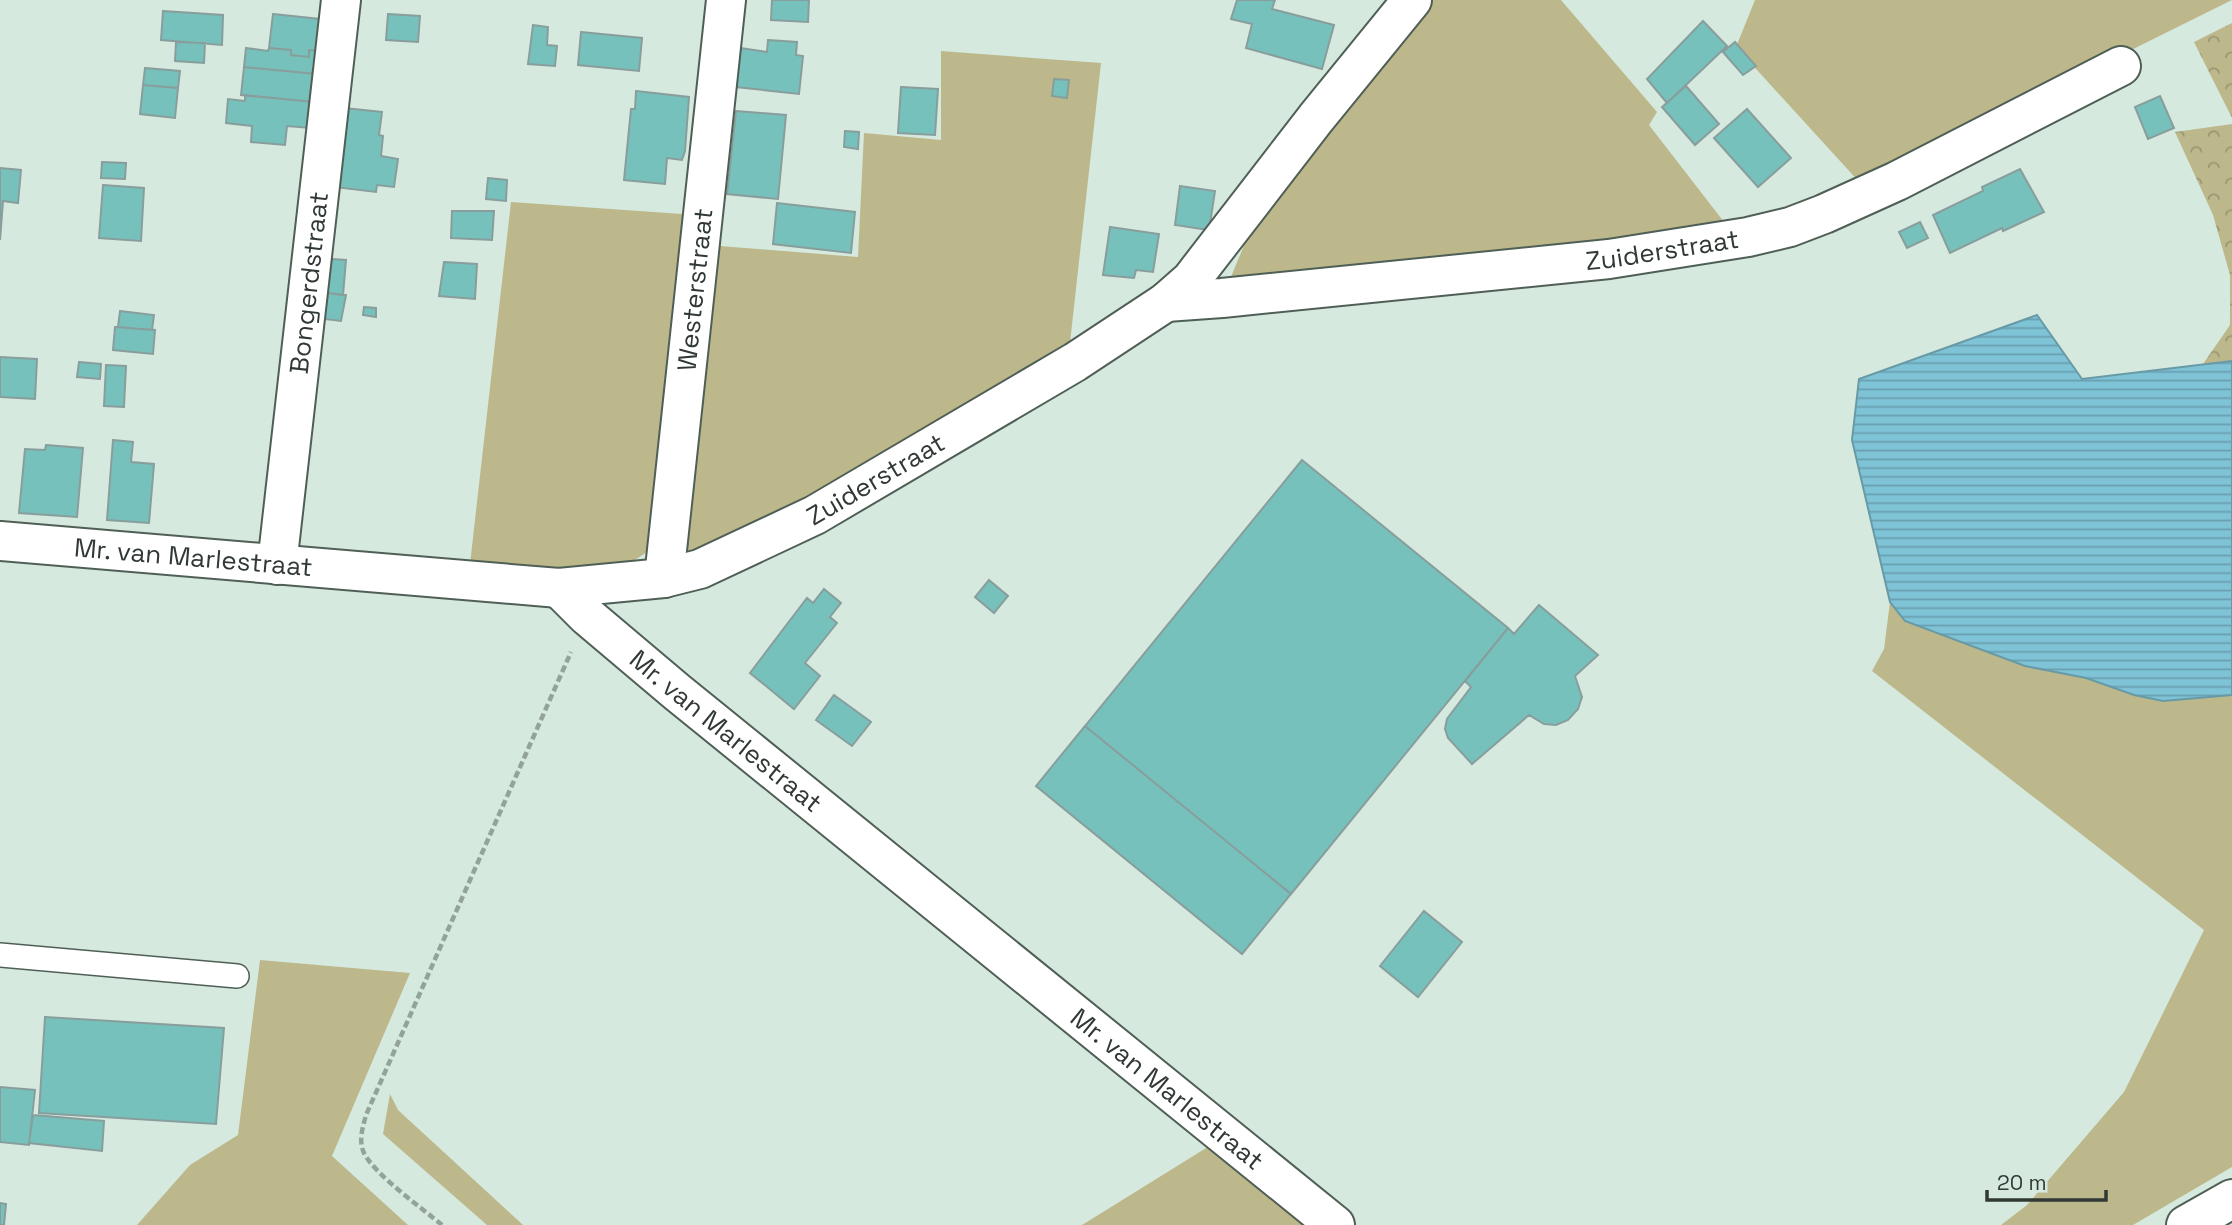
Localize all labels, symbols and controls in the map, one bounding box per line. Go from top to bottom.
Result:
street label: Bongerdstraat [282,190,336,376]
street label: Westerstraat [669,207,721,373]
street label: Zuiderstraat [1584,222,1741,278]
street label: Zuiderstraat [800,425,951,533]
street label: Mr. van Marlestraat [73,530,314,584]
street label: Mr. van Marlestraat [623,642,829,820]
street label: Mr. van Marlestraat [1063,1000,1271,1177]
scale bar [1987,1158,2106,1202]
text: 20 m [1997,1169,2047,1196]

